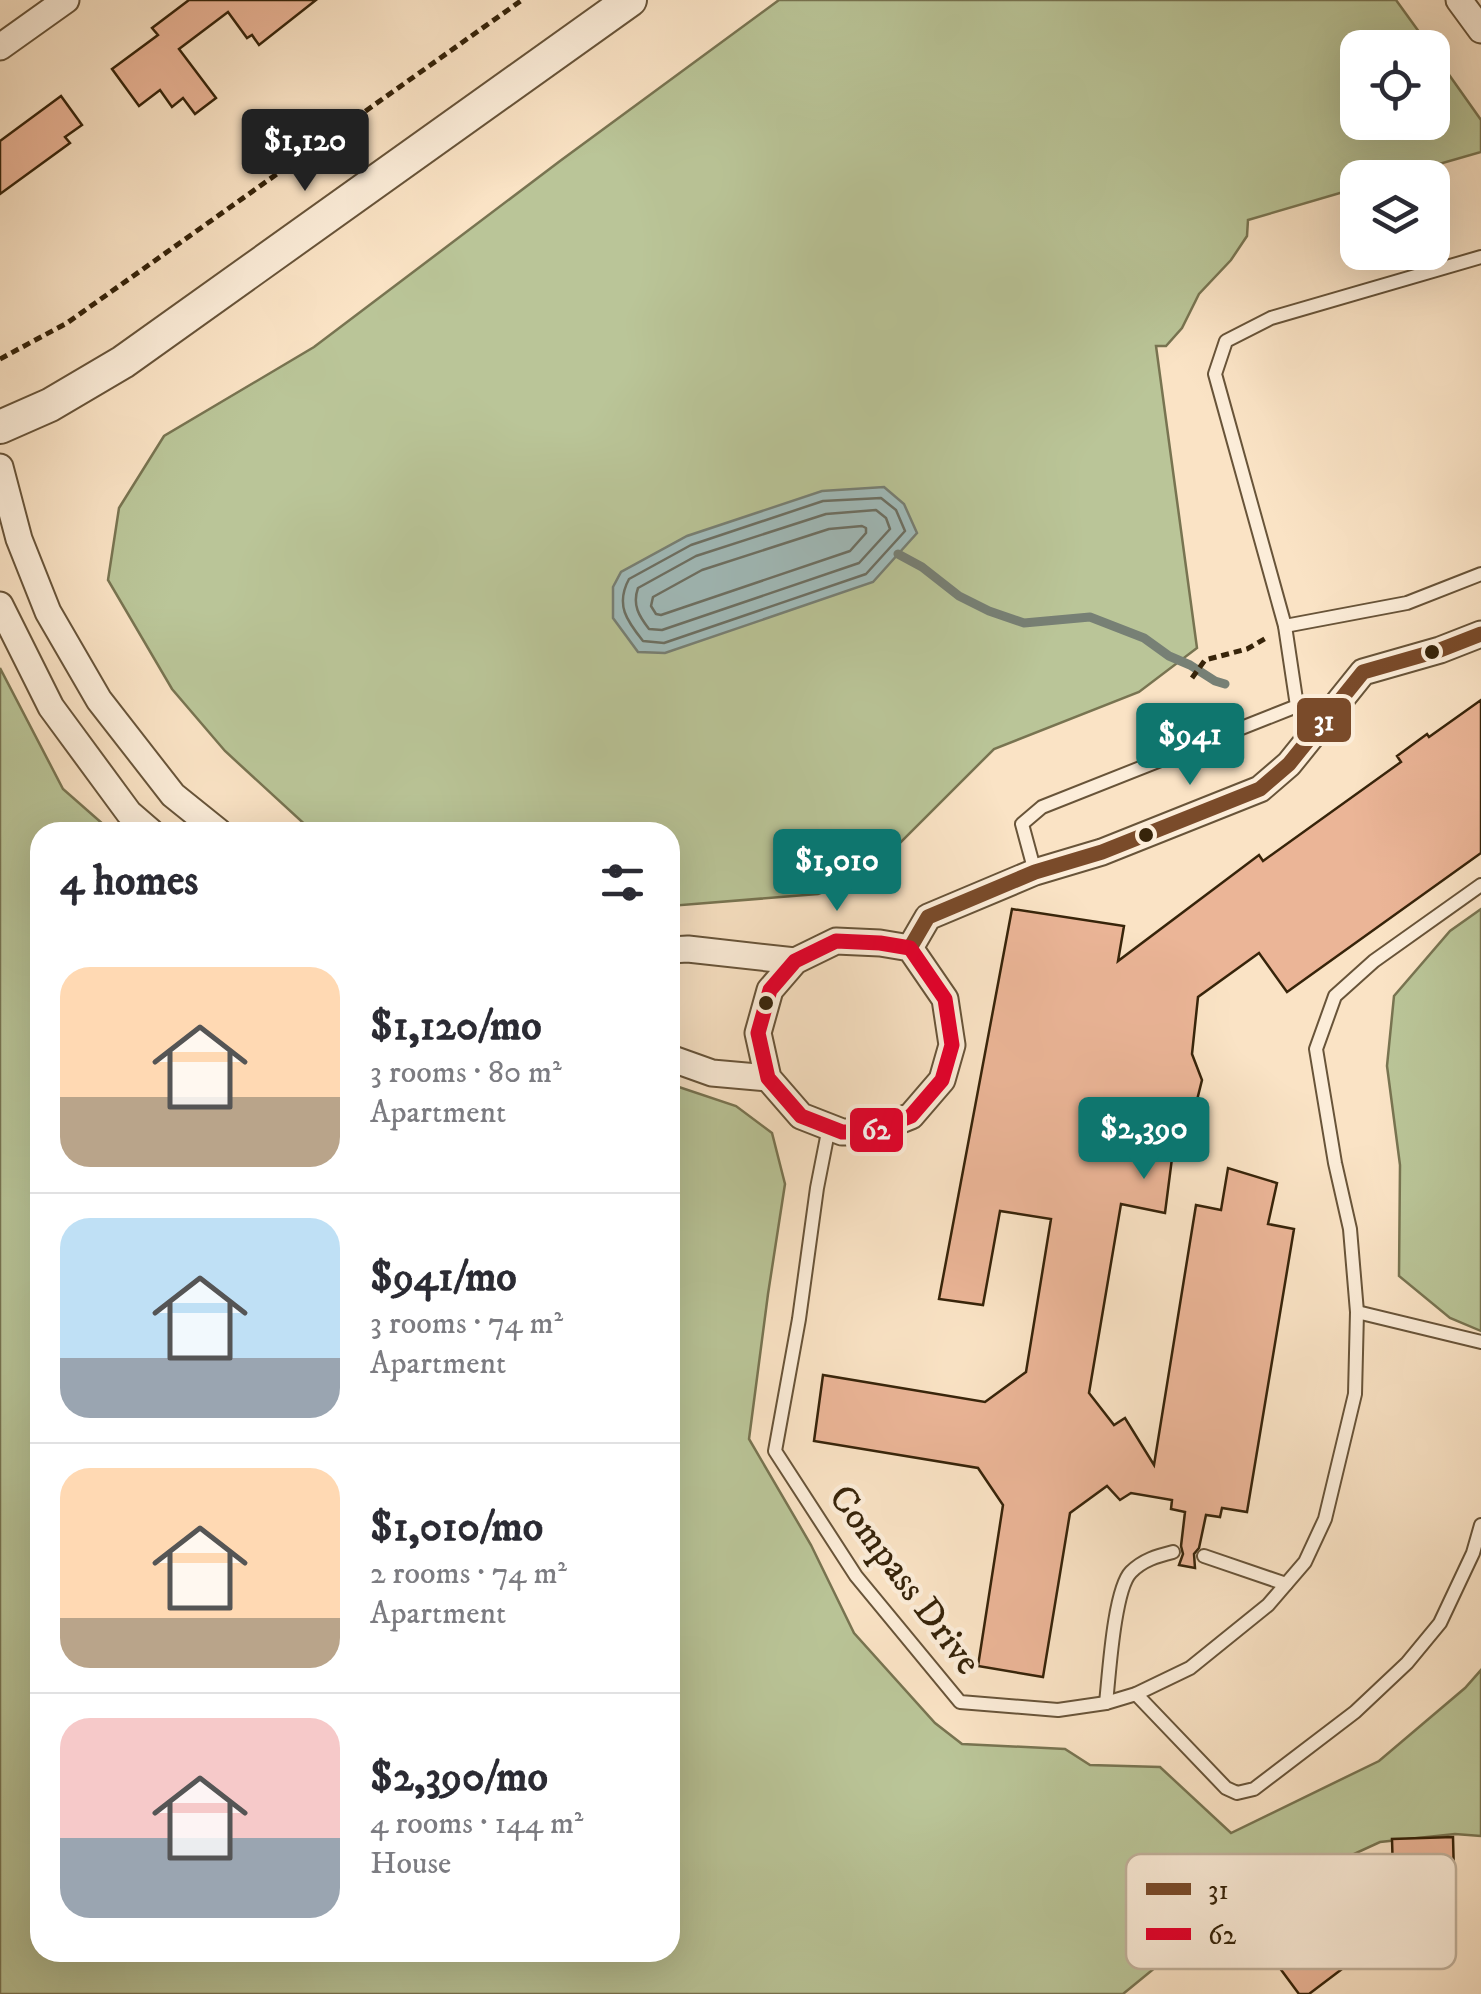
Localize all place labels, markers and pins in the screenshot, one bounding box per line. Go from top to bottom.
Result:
pin: $1,120 [224,109,386,194]
unlabelled marker [1422,642,1442,662]
pin: $941 [1131,703,1249,788]
unlabelled marker [1136,825,1156,845]
pin: $1,010 [756,829,918,914]
unlabelled marker [756,993,776,1013]
pin: $2,390 [1063,1097,1225,1182]

